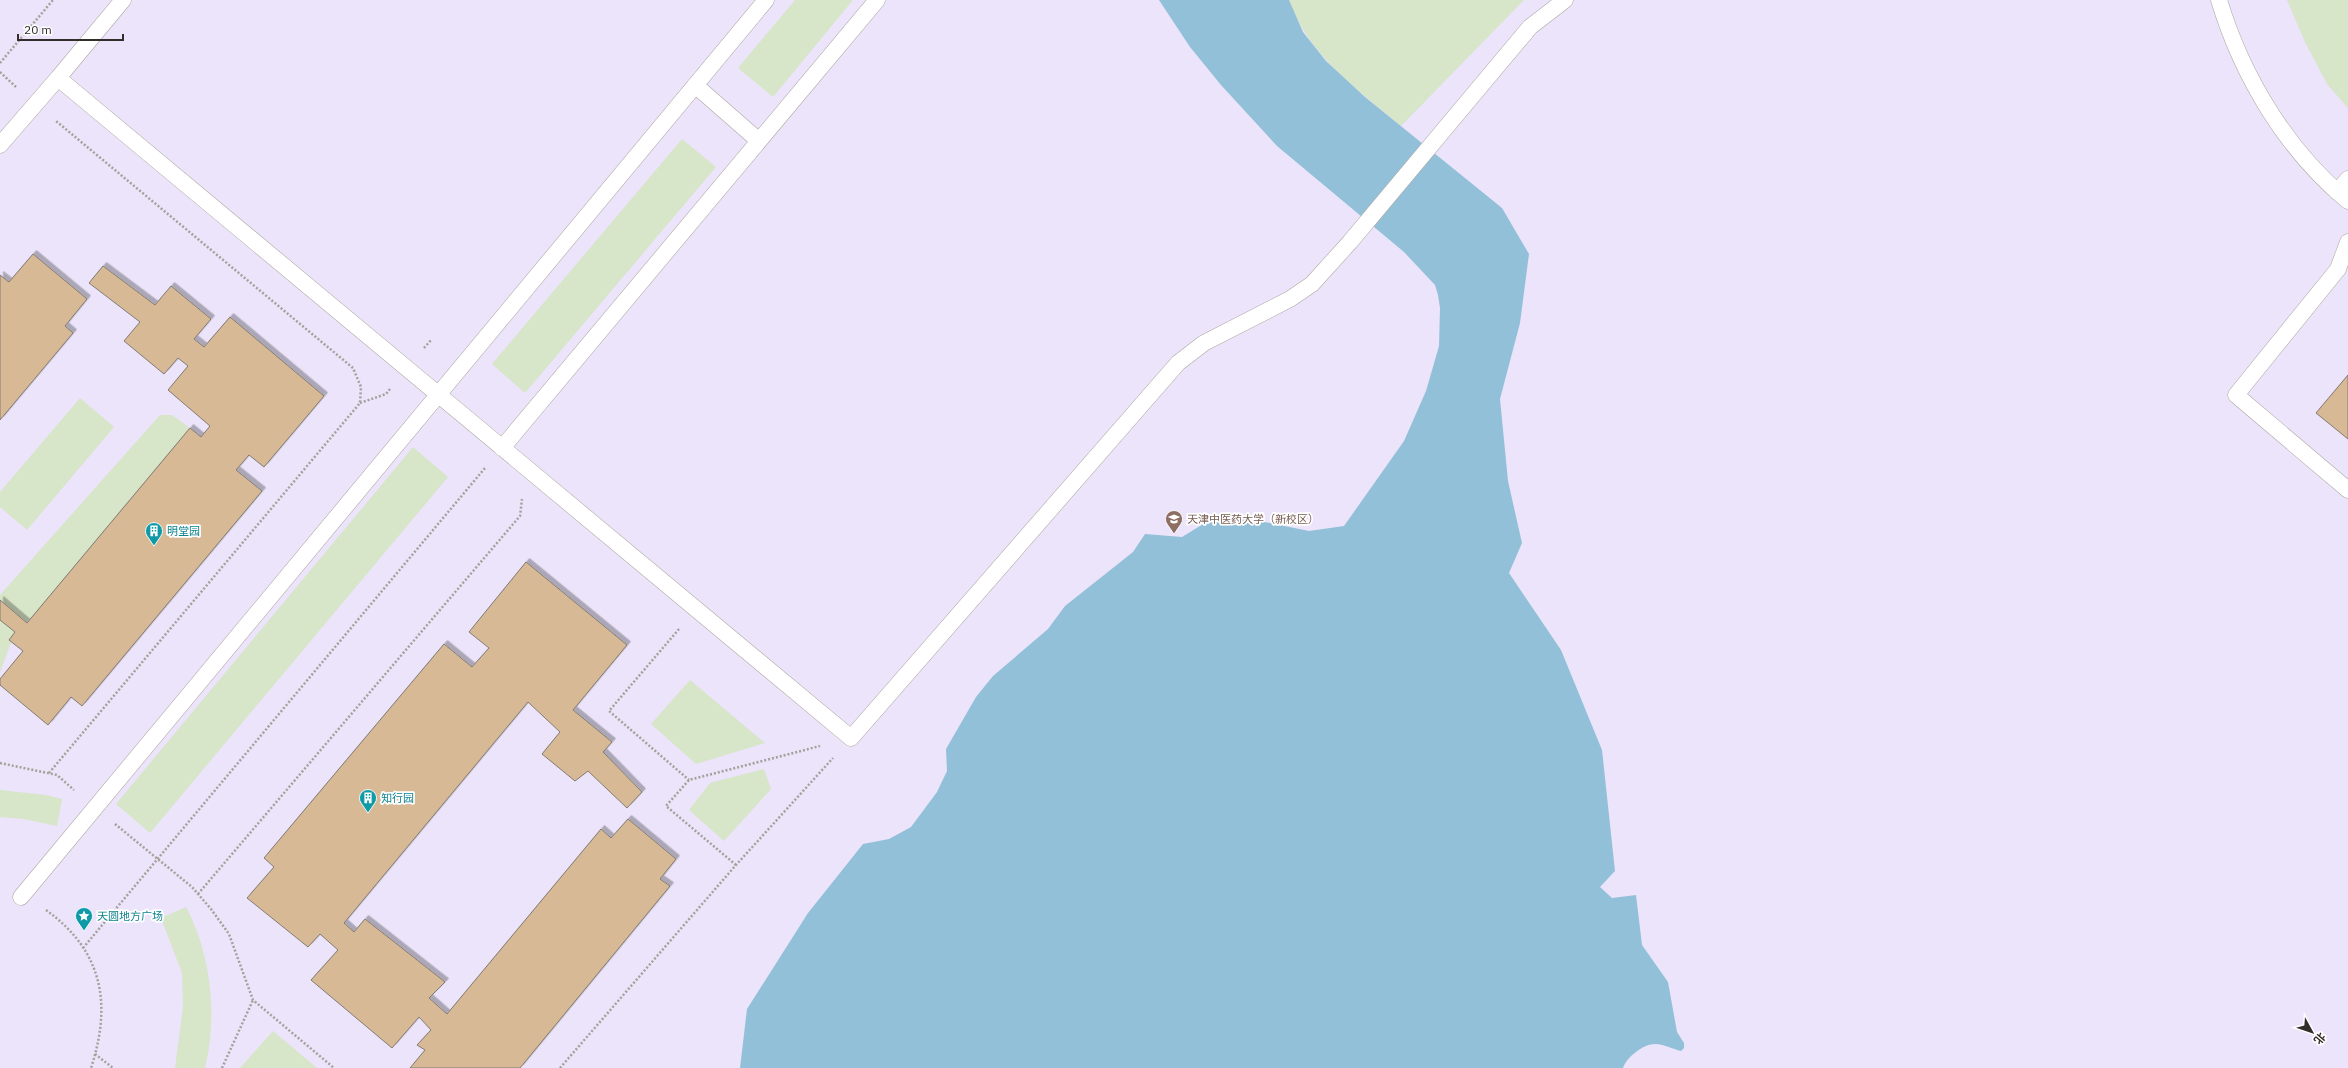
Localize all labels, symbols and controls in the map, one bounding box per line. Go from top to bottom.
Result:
scale bar [18,16,123,42]
text: 20 m [24,22,52,37]
school or university icon: 天津中医药大学（新校区） [1164,509,1184,534]
place label: 天津中医药大学（新校区） [1187,512,1319,526]
building icon: 明堂园 [144,521,164,546]
place label: 明堂园 [167,524,200,538]
building icon: 知行园 [358,788,378,813]
place label: 知行园 [381,791,414,805]
place icon: 天圆地方广场 [74,906,94,931]
place label: 天圆地方广场 [97,909,163,923]
north arrow [2292,1012,2332,1052]
text: 北 [2311,1030,2329,1047]

